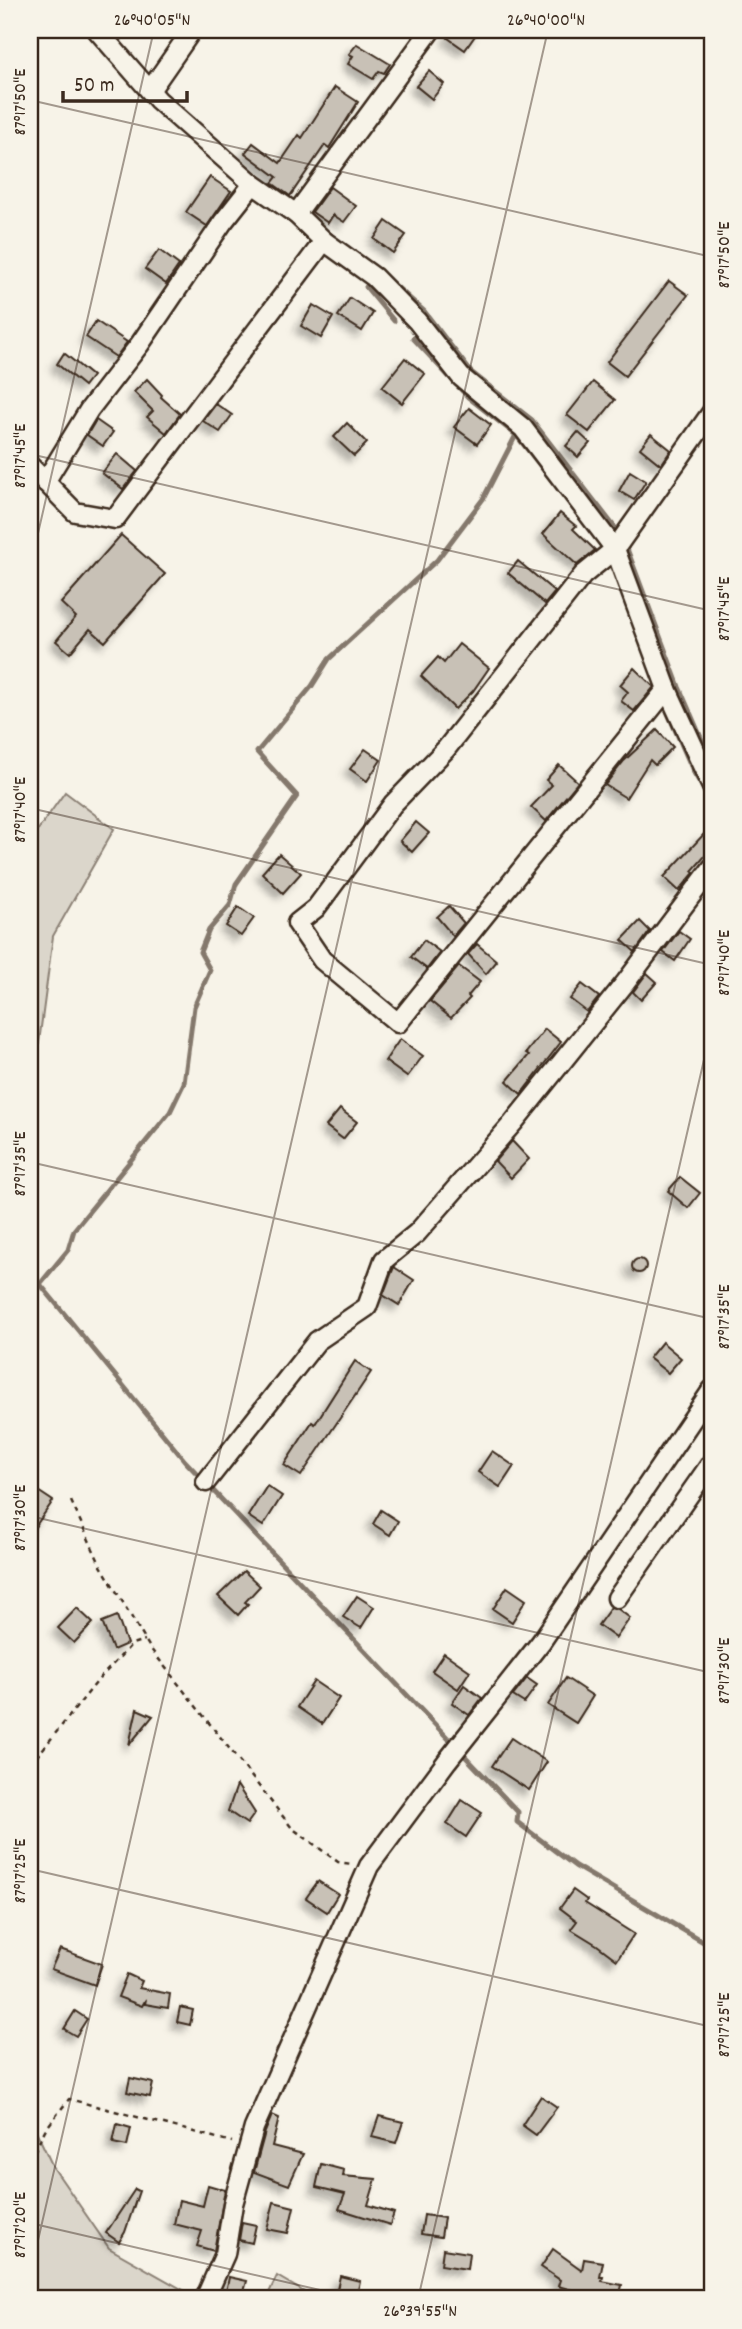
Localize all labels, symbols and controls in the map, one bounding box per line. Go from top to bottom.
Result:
text: 26°40'05"N [114,9,190,34]
text: 26°40'00"N [507,9,585,34]
scale bar [63,60,187,104]
text: 87°17'50"E [9,69,34,136]
text: 50 m [74,72,114,102]
text: 87°17'50"E [713,222,738,289]
text: 87°17'45"E [9,424,34,488]
text: 87°17'45"E [713,577,738,641]
text: 87°17'40"E [9,777,34,843]
text: 87°17'40"E [713,930,738,996]
text: 87°17'35"E [9,1131,34,1197]
text: 87°17'35"E [713,1284,738,1350]
text: 87°17'30"E [9,1485,34,1551]
text: 87°17'30"E [713,1638,738,1704]
text: 87°17'25"E [9,1838,34,1904]
text: 87°17'25"E [713,1992,738,2058]
text: 87°17'20"E [9,2192,34,2258]
text: 26°39'55"N [383,2300,457,2325]

